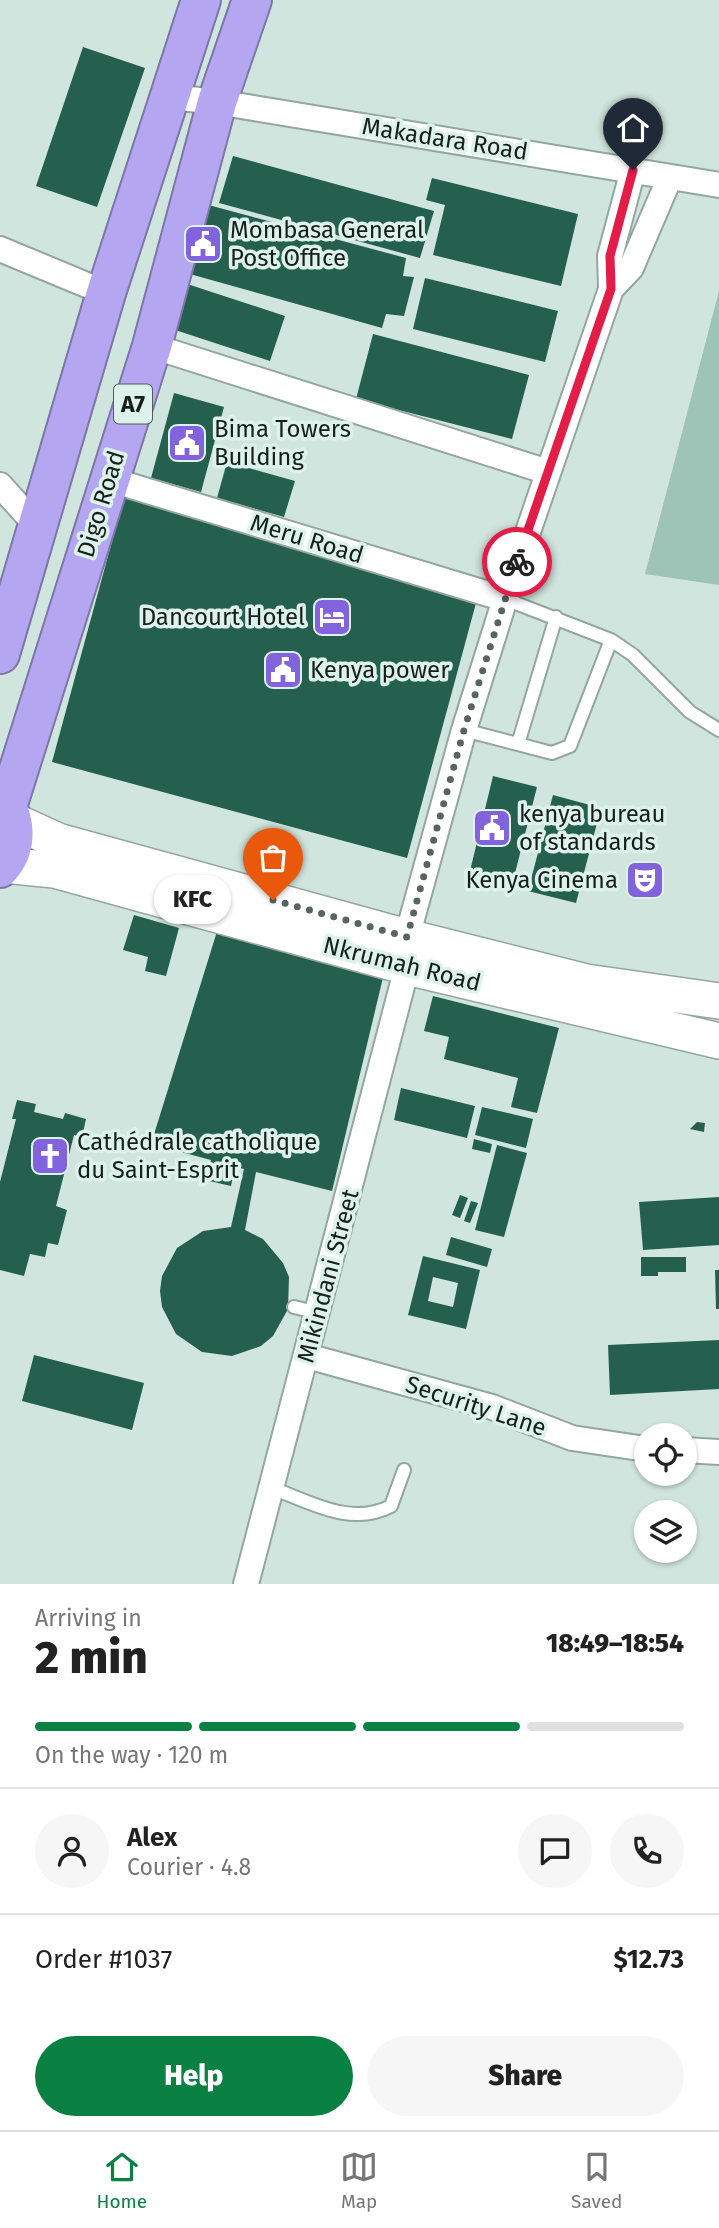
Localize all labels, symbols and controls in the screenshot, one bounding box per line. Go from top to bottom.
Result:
pin [603,98,663,170]
icon: home [614,109,652,147]
street label: Makadara Road [360,112,530,166]
place label: Mombasa General Post Office [230,216,424,272]
public building icon: Mombasa General Post Office [182,223,224,265]
road number: A7 [114,384,152,424]
place label: Bima Towers Building [214,415,351,471]
public building icon: Bima Towers Building [166,422,208,464]
street label: Digo Road [72,447,130,561]
street label: Meru Road [247,509,367,569]
courier [482,527,552,597]
icon: bike [498,543,536,581]
hotel icon: Dancourt Hotel [311,596,353,638]
place label: Dancourt Hotel [141,603,305,631]
public building icon: Kenya power [262,649,304,691]
place label: Kenya power [310,656,450,684]
place label: kenya bureau of standards [519,800,666,856]
public building icon: kenya bureau of standards [471,807,513,849]
pin [243,828,303,900]
icon: bag [254,839,292,877]
theatre icon: Kenya Cinema [624,859,666,901]
place label: Kenya Cinema [465,866,618,894]
callout: KFC [154,876,231,925]
text: KFC [173,885,212,913]
street label: Nkrumah Road [320,931,484,997]
place label: Cathédrale catholique du Saint-Esprit [77,1128,317,1184]
church icon: Cathédrale catholique du Saint-Esprit [29,1135,71,1177]
street label: Mikindani Street [291,1186,365,1366]
street label: Security Lane [402,1370,550,1442]
map controls [634,1423,697,1563]
button: locate [634,1423,697,1486]
button: layers [634,1500,697,1563]
text: Arriving in [35,1604,142,1632]
text: 18:49–18:54 [546,1628,684,1659]
text: 2 min [35,1630,148,1685]
text: On the way · 120 m [35,1741,228,1769]
button: person [35,1814,109,1888]
button: chat [518,1814,592,1888]
button: phone [610,1814,684,1888]
text: Alex [127,1822,177,1853]
text: Courier · 4.8 [127,1853,251,1881]
text: Order #1037 [35,1944,172,1975]
text: $12.73 [613,1944,684,1975]
button: Help [35,2036,353,2116]
button: Share [367,2036,684,2116]
tab: Home [96,2148,147,2213]
tab: Map [340,2148,378,2213]
tab: Saved [571,2148,622,2213]

